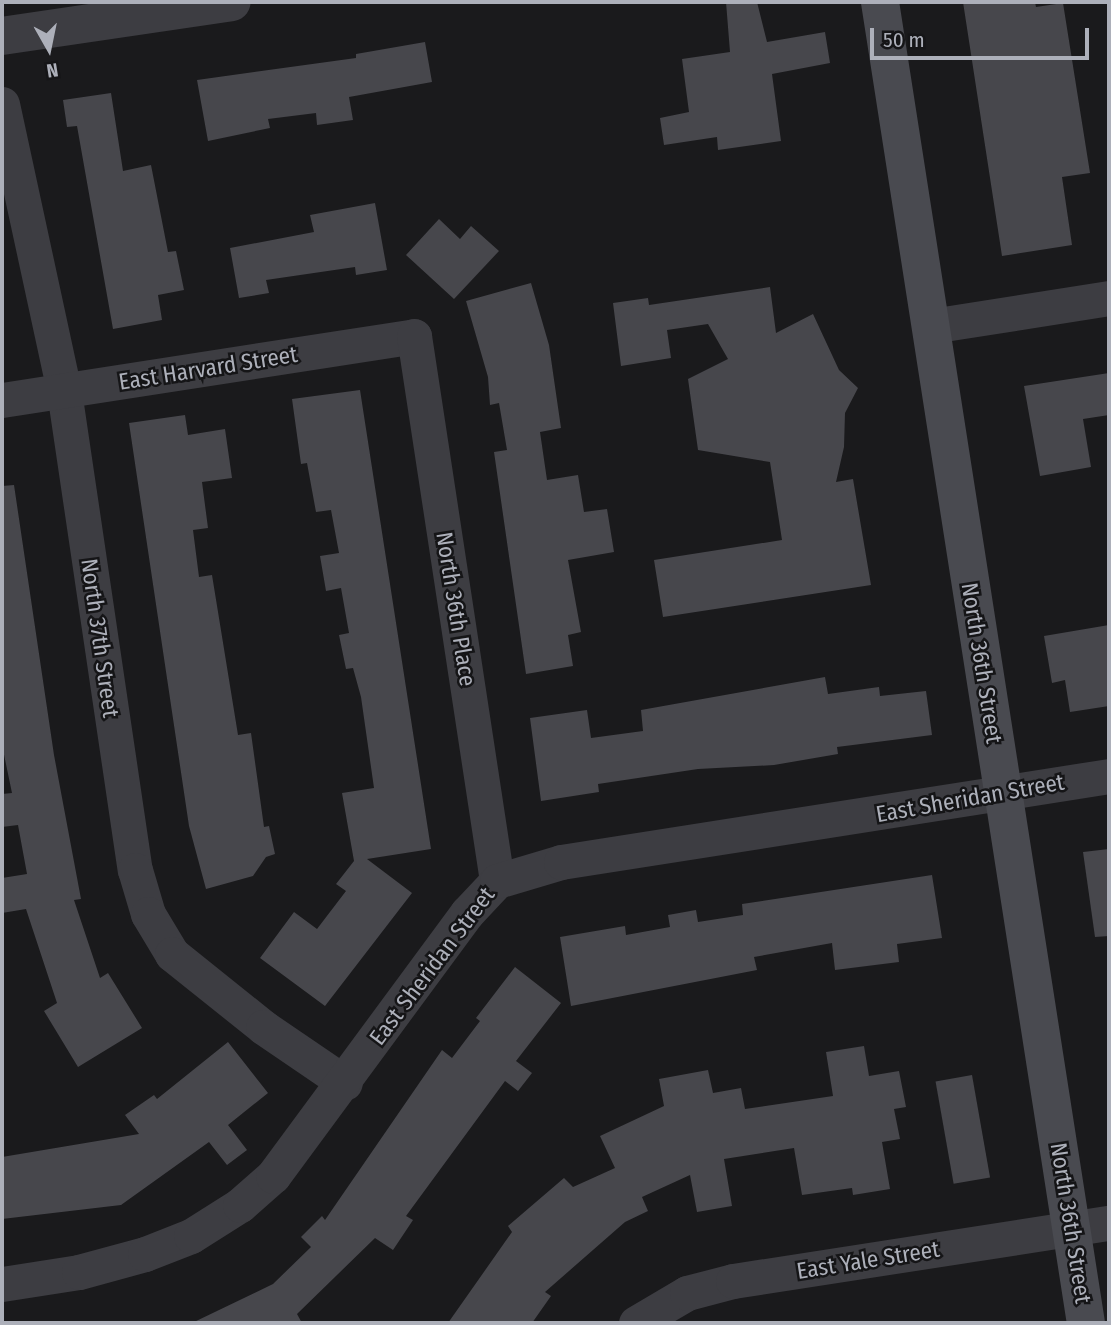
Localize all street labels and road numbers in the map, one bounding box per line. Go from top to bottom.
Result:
street label: East Harvard Street [117,340,299,396]
street label: North 36th Place [430,530,482,688]
street label: North 37th Street [75,557,125,719]
street label: North 36th Street [956,581,1008,745]
street label: East Sheridan Street [874,768,1066,828]
street label: East Sheridan Street [364,882,500,1050]
street label: North 36th Street [1045,1141,1097,1305]
street label: East Yale Street [795,1235,941,1285]

